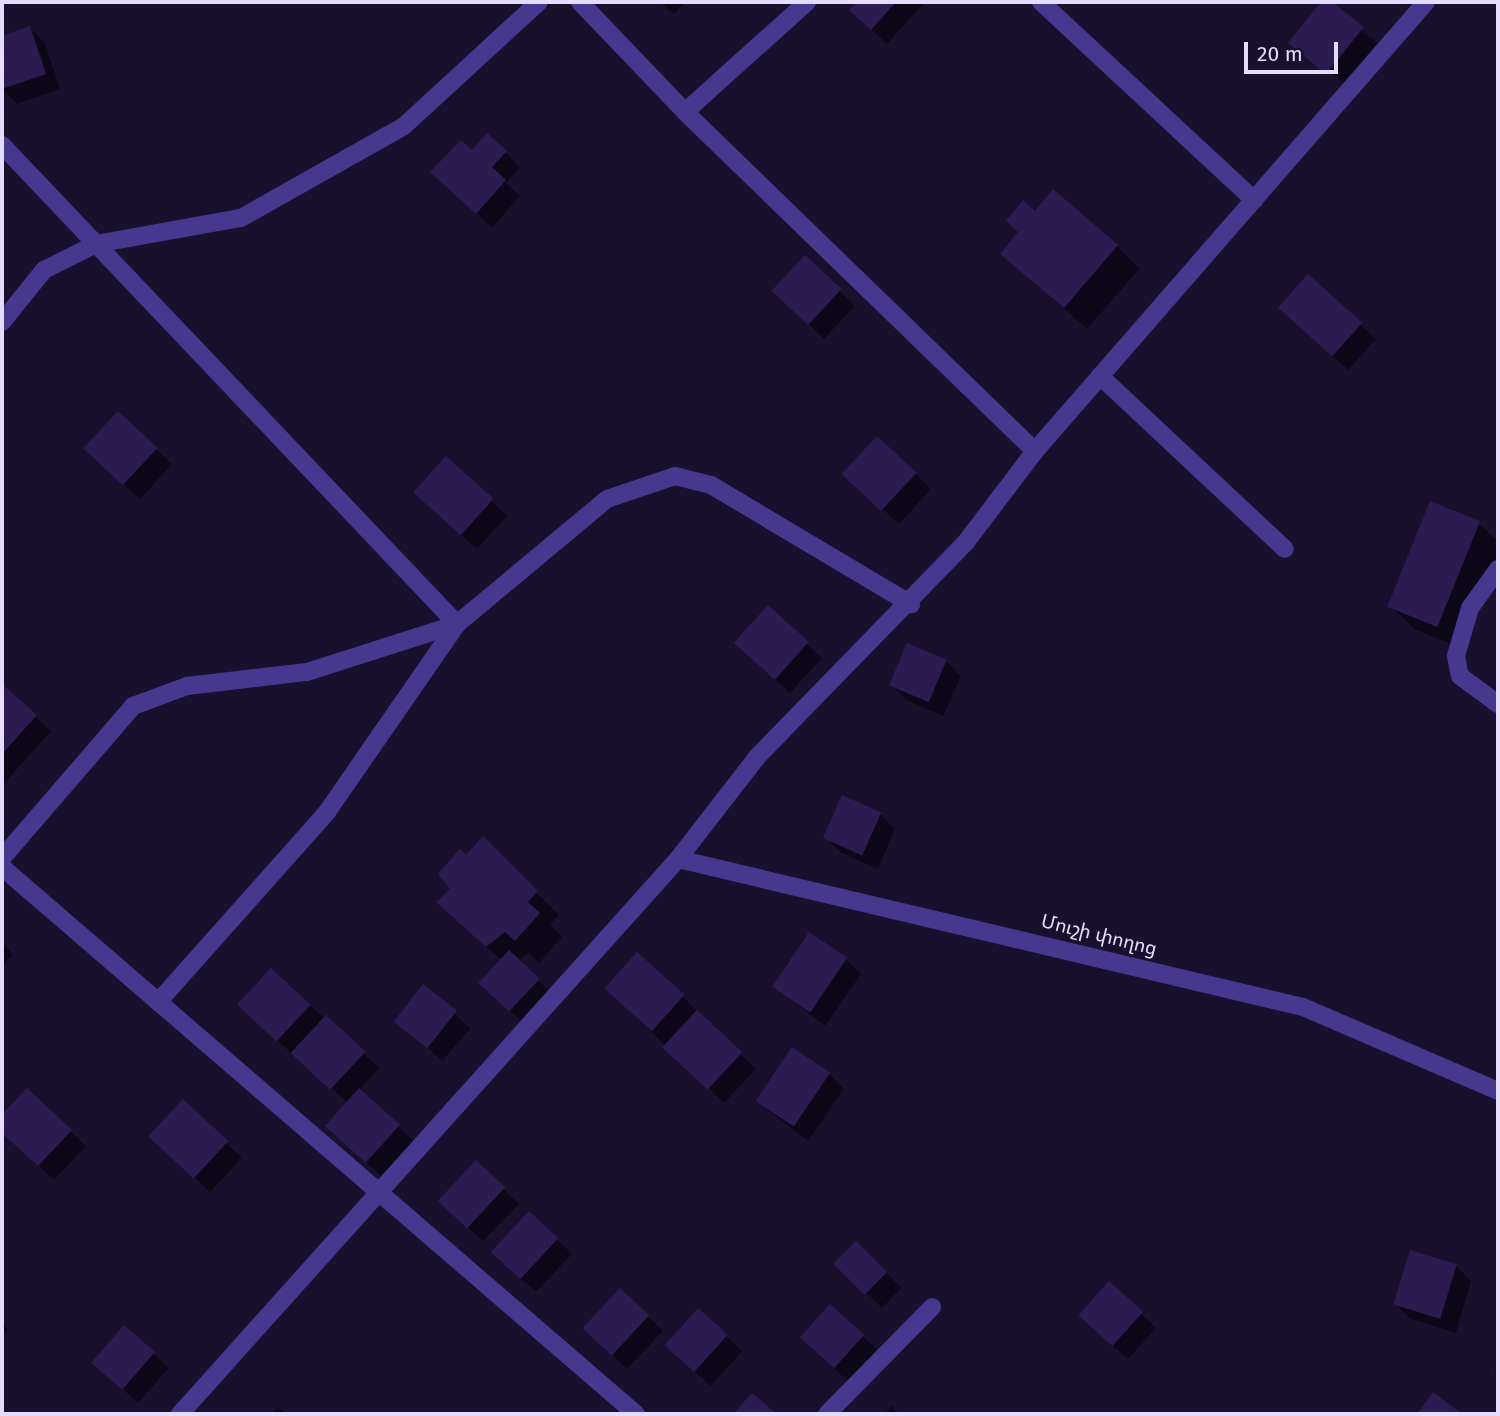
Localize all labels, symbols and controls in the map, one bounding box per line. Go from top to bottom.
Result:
scale bar [1248,28,1342,72]
text: 20 m [1257,41,1303,67]
street label: Մուշի փողոց [1039,910,1159,960]

